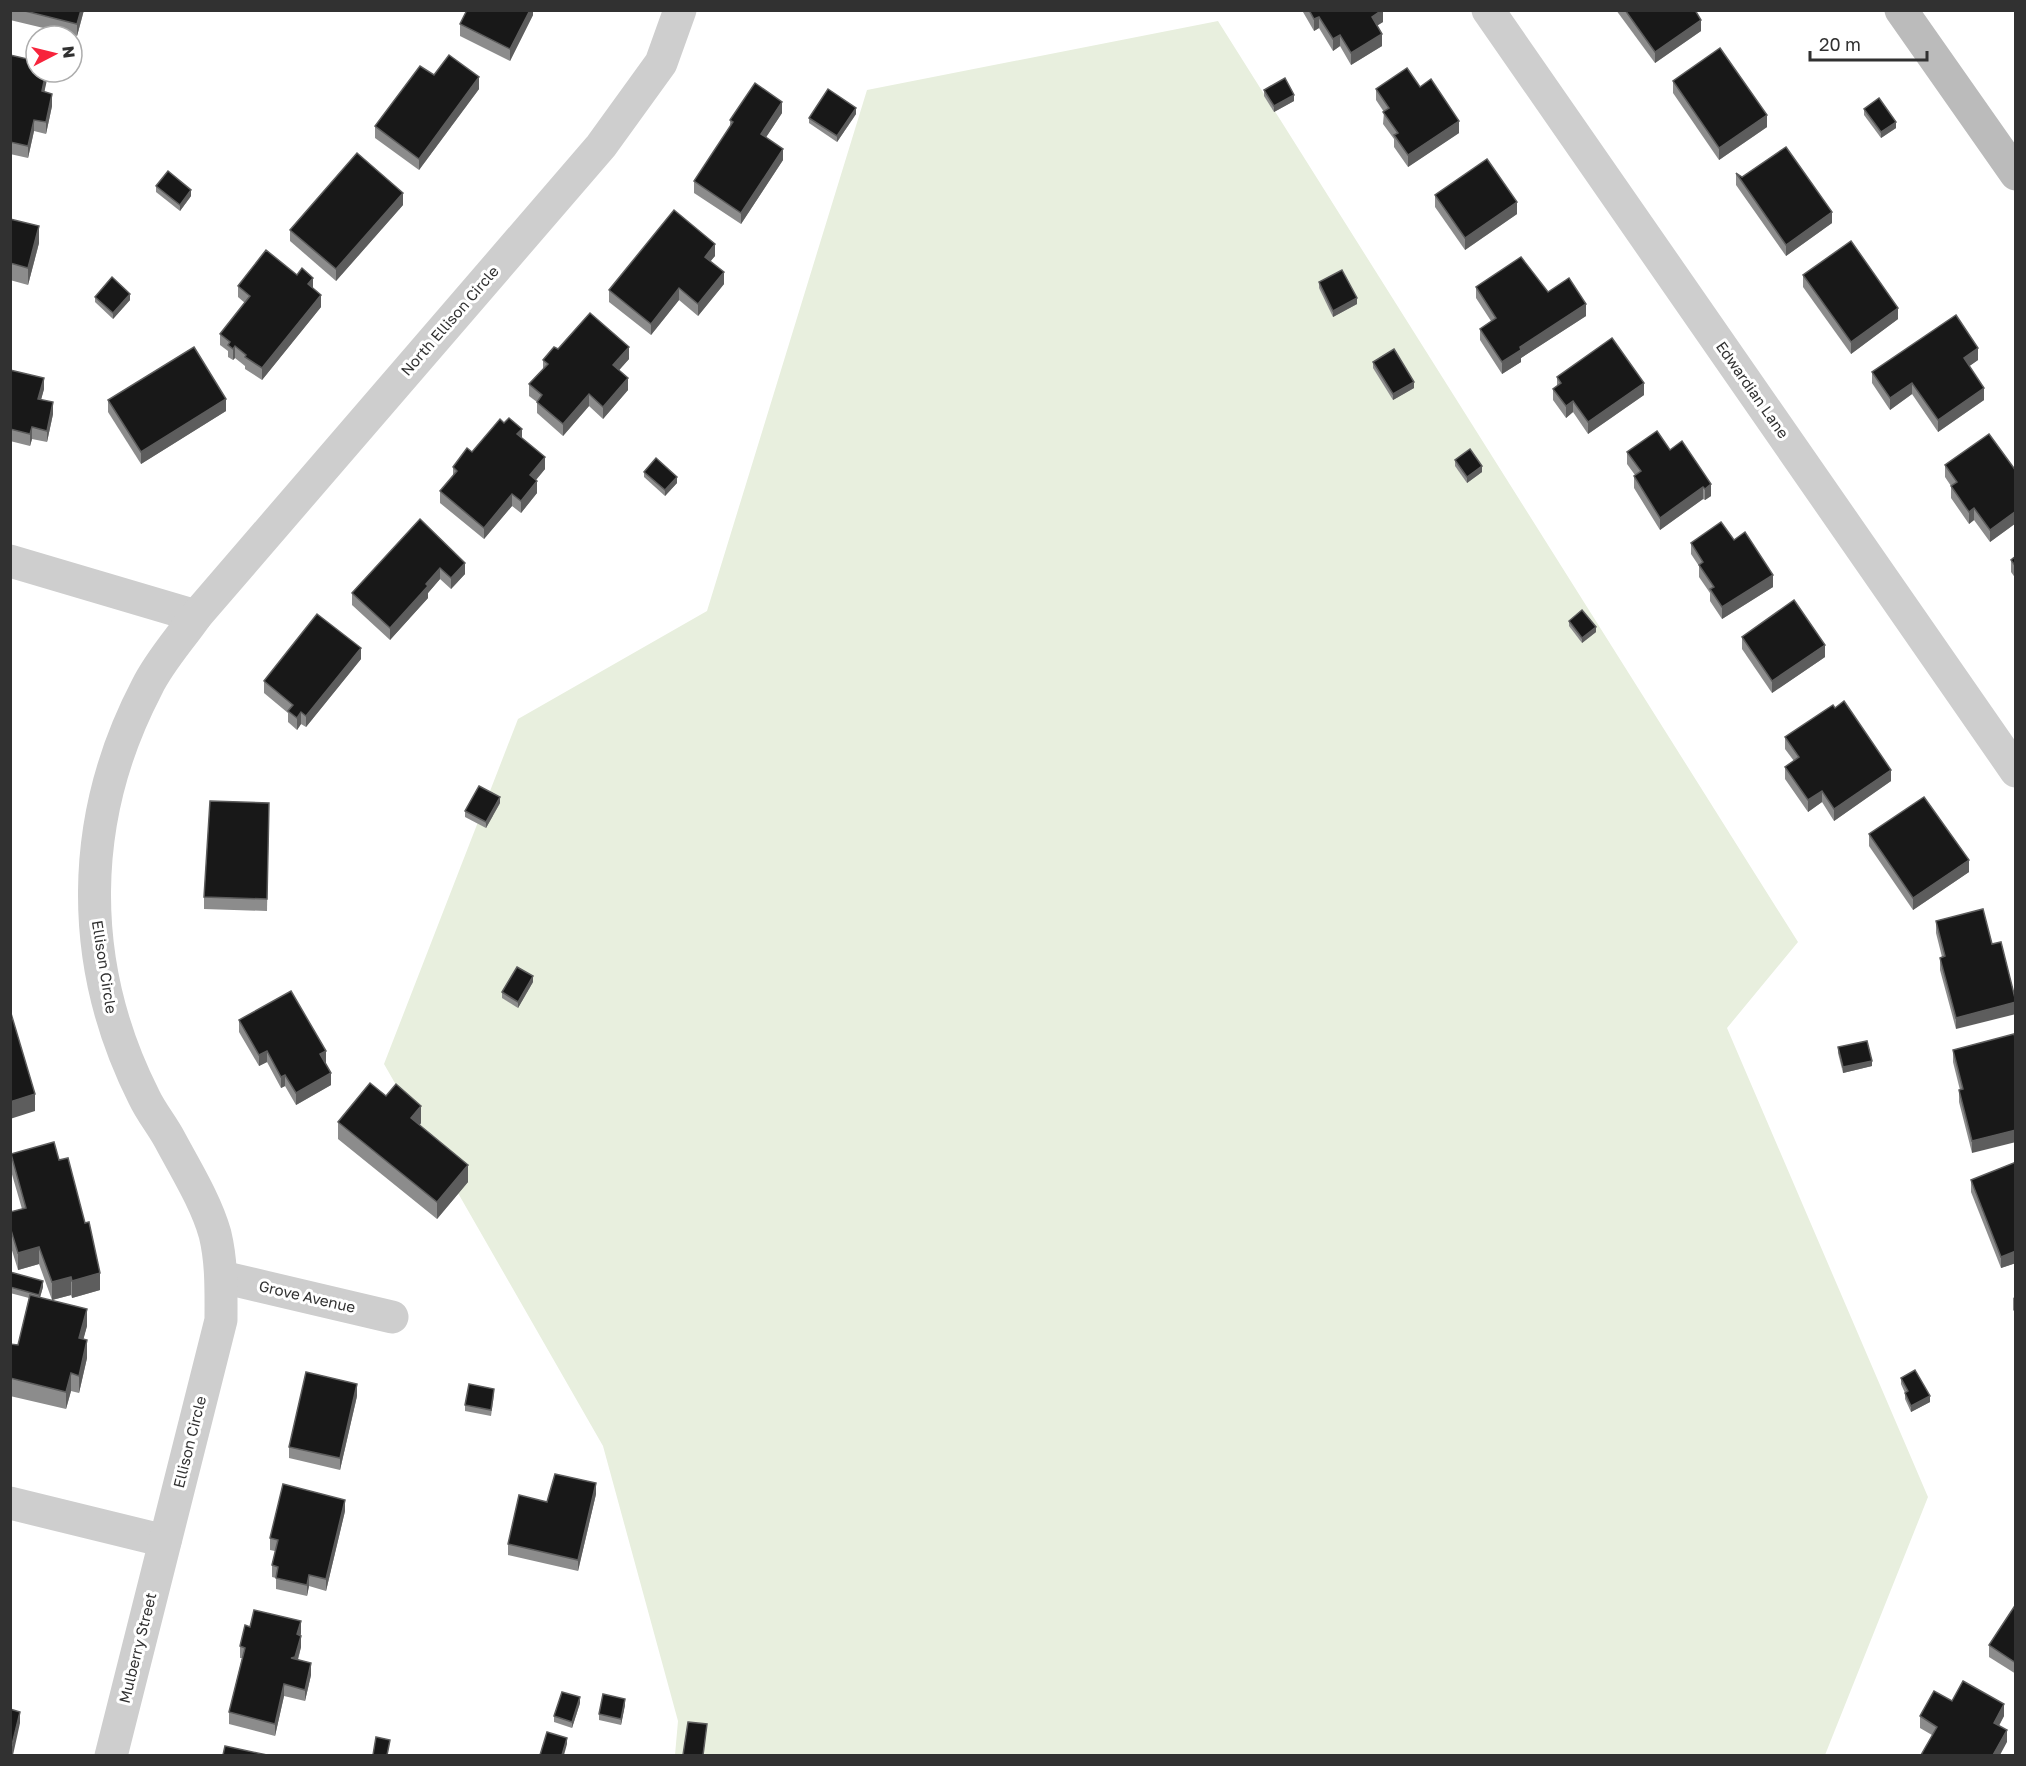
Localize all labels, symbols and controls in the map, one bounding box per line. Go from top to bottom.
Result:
north arrow [24,24,84,84]
scale bar [1810,24,1927,62]
text: 20 m [1819,33,1861,55]
text: N [58,45,80,59]
street label: North Ellison Circle [397,262,502,379]
street label: Edwardian Lane [1713,338,1793,442]
street label: Ellison Circle [89,919,121,1015]
street label: Grove Avenue [257,1276,358,1316]
street label: Ellison Circle [169,1394,209,1490]
street label: Mulberry Street [115,1591,159,1705]

